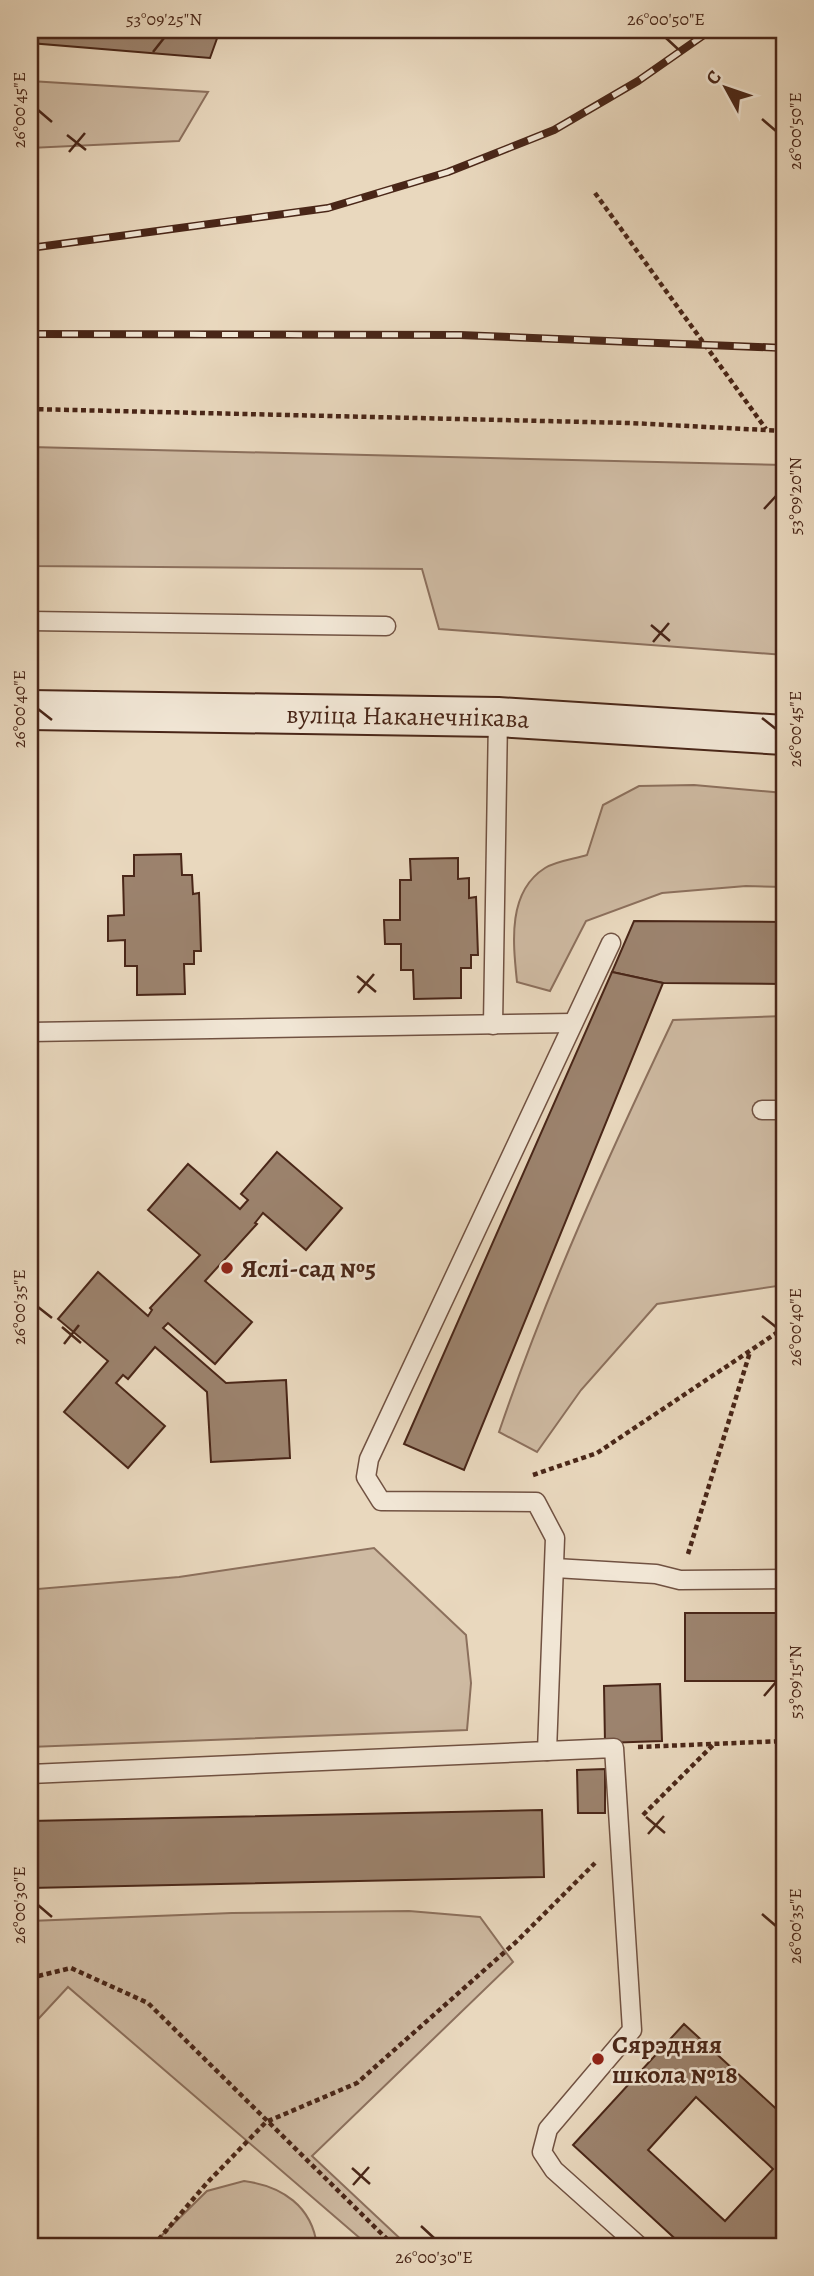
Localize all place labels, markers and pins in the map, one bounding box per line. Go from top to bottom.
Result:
place label: Яслі-сад №5 [241,1251,376,1286]
marker: Яслі-сад №5 [219,1260,235,1276]
place label: Сярэдняя школа №18 [612,2027,738,2092]
marker: Сярэдняя школа №18 [590,2051,606,2067]

